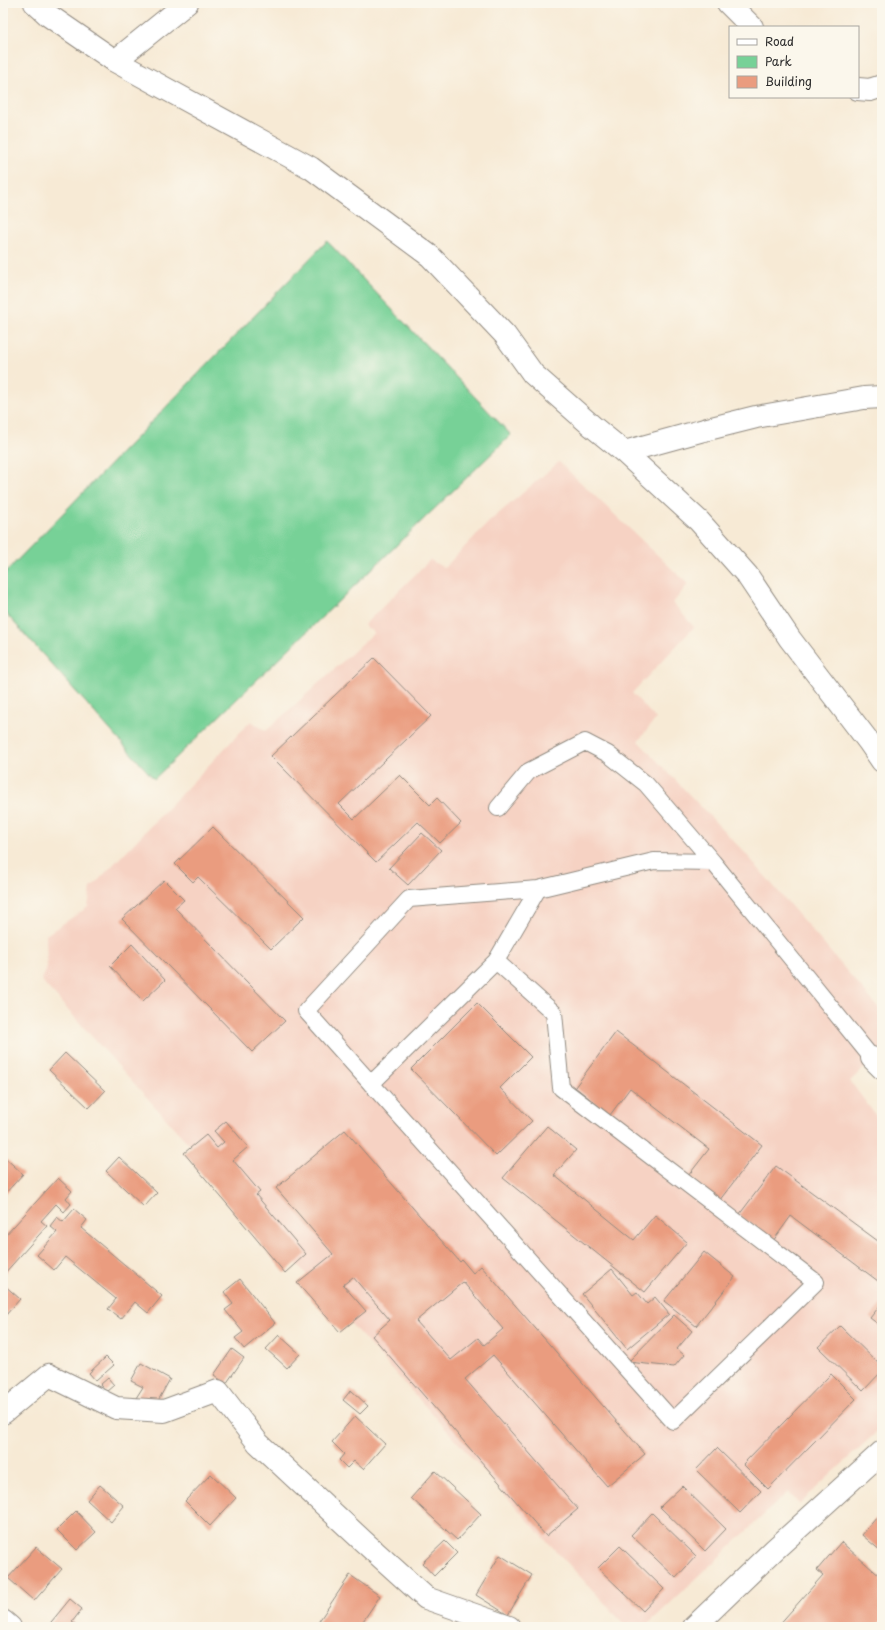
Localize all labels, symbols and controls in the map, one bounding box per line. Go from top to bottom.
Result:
legend [729,26,859,98]
text: Road [765,32,794,50]
text: Park [765,52,792,70]
text: Building [765,72,812,90]

